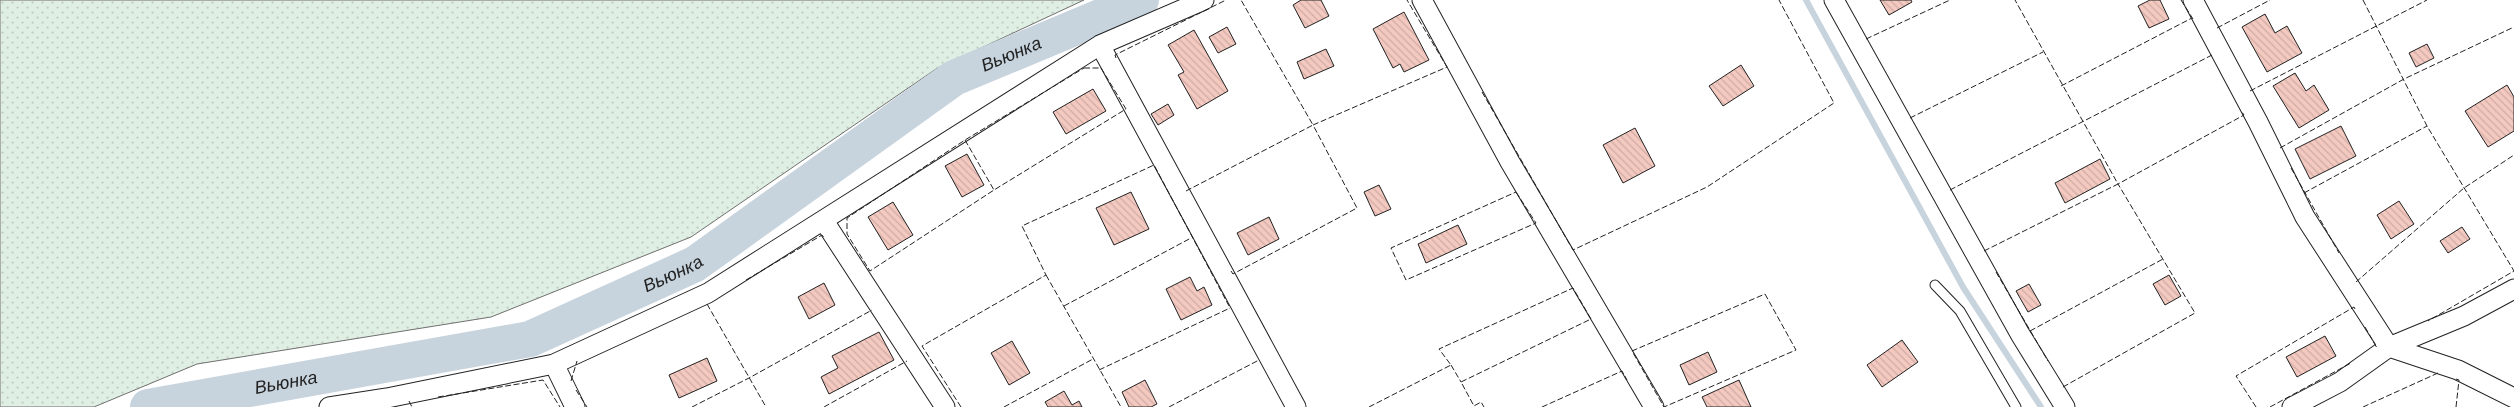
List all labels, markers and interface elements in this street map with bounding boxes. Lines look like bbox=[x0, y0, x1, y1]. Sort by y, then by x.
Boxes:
water label: Вьюнка bbox=[978, 33, 1044, 76]
water label: Вьюнка bbox=[640, 252, 707, 296]
water label: Вьюнка bbox=[253, 367, 319, 398]

